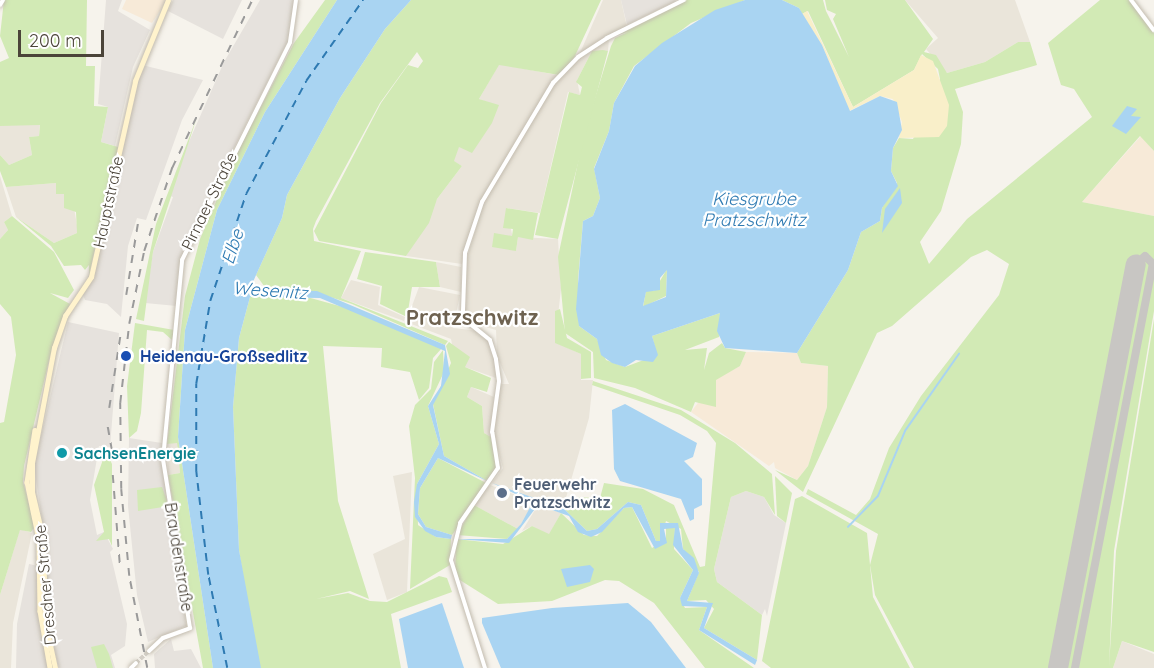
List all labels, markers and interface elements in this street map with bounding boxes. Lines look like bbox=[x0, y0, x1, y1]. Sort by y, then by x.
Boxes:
scale bar bbox=[21, 18, 106, 56]
text: 200 m bbox=[29, 29, 82, 52]
street label: Pirnaer Straße bbox=[177, 149, 241, 253]
street label: Hauptstraße bbox=[89, 155, 127, 249]
water label: Kiesgrube Pratzschwitz bbox=[702, 189, 806, 232]
water label: Elbe bbox=[217, 227, 249, 267]
water label: Wesenitz bbox=[232, 278, 308, 304]
district label: Pratzschwitz bbox=[406, 305, 538, 331]
place label: Heidenau-Großsedlitz bbox=[140, 346, 307, 366]
marker: Heidenau-Großsedlitz bbox=[117, 347, 135, 365]
place label: SachsenEnergie bbox=[74, 443, 196, 463]
marker: SachsenEnergie bbox=[55, 446, 69, 460]
place label: Feuerwehr Pratzschwitz bbox=[514, 474, 610, 512]
marker: Feuerwehr Pratzschwitz bbox=[495, 486, 509, 500]
street label: Braudenstraße bbox=[161, 501, 197, 613]
street label: Dresdner Straße bbox=[30, 524, 60, 646]

